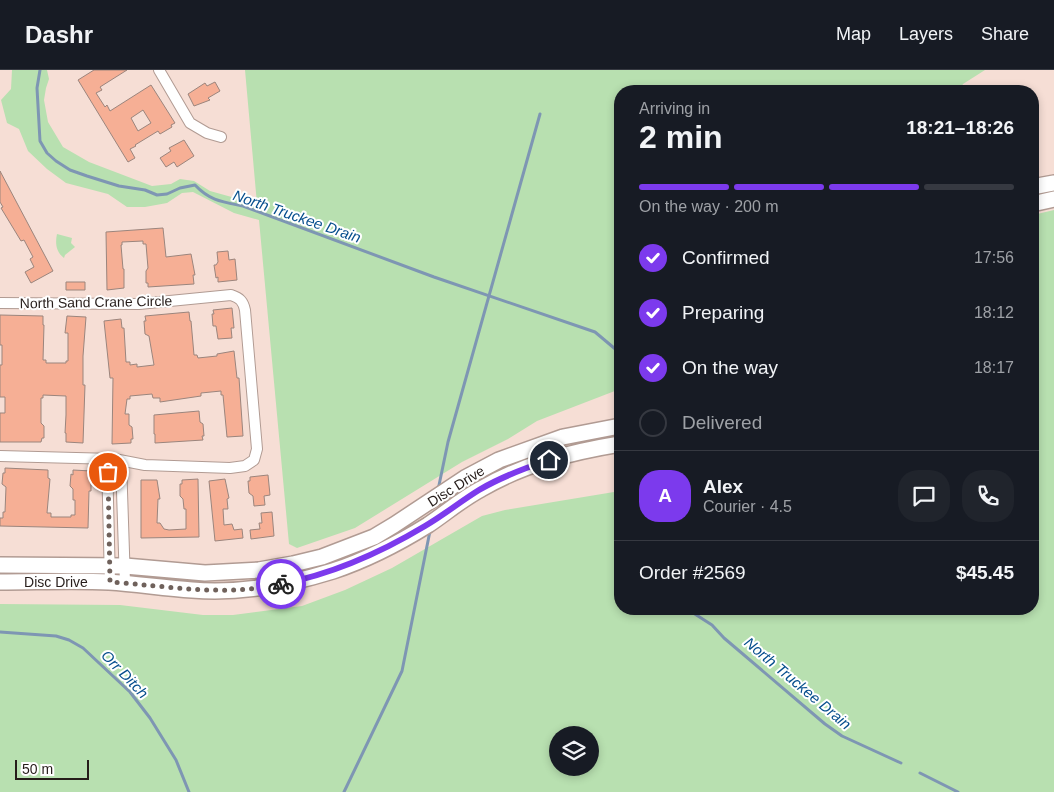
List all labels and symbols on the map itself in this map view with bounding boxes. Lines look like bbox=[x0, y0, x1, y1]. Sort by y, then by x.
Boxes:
water label: North Truckee Drain bbox=[231, 186, 363, 246]
street label: North Sand Crane Circle bbox=[20, 293, 173, 311]
pin bbox=[528, 439, 570, 481]
pin bbox=[87, 451, 129, 493]
street label: Disc Drive bbox=[425, 462, 487, 510]
courier bbox=[256, 559, 306, 609]
street label: Disc Drive bbox=[24, 574, 88, 590]
water label: North Truckee Drain bbox=[741, 633, 855, 733]
water label: Orr Ditch bbox=[98, 647, 152, 701]
scale bar bbox=[15, 757, 89, 780]

